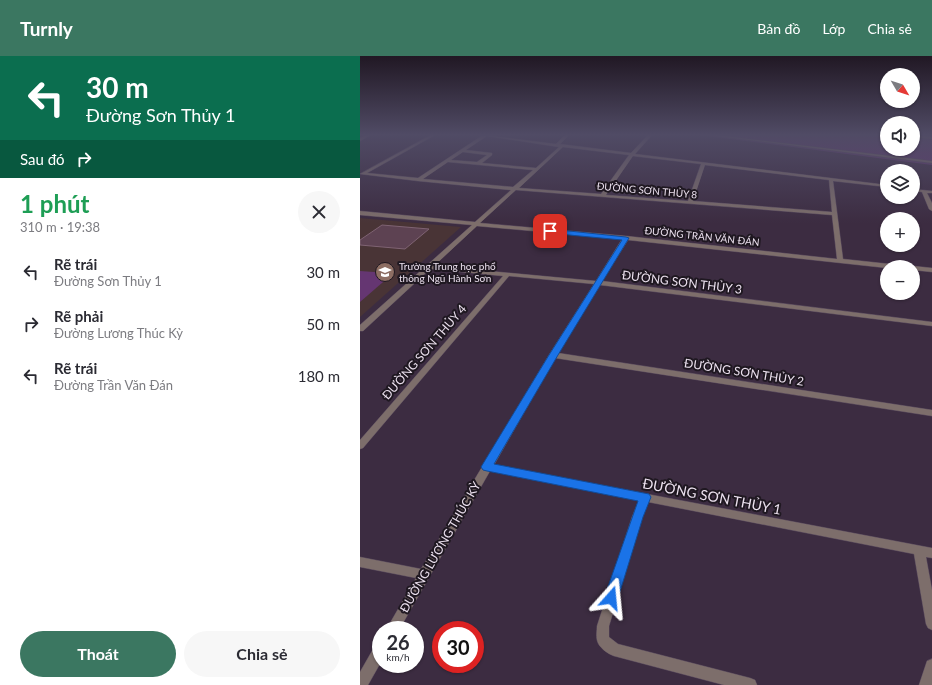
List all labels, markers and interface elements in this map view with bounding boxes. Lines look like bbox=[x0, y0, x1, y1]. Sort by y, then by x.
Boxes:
text: Turnly bbox=[20, 17, 73, 40]
text: Bản đồ bbox=[757, 20, 800, 37]
text: Lớp bbox=[822, 20, 845, 37]
text: Chia sẻ bbox=[867, 20, 912, 37]
north arrow bbox=[880, 68, 920, 108]
map controls bbox=[880, 68, 920, 300]
text: 30 m bbox=[86, 70, 149, 104]
icon: left bbox=[20, 72, 72, 124]
text: Đường Sơn Thủy 1 bbox=[86, 104, 235, 126]
button: sound bbox=[880, 116, 920, 156]
icon: right bbox=[73, 148, 95, 170]
text: Sau đó bbox=[20, 150, 65, 168]
button: layers bbox=[880, 164, 920, 204]
street label: ĐƯỜNG SƠN THỦY 8 bbox=[596, 180, 698, 200]
text: 1 phút bbox=[20, 189, 89, 218]
button: close bbox=[298, 191, 340, 233]
button: + bbox=[880, 212, 920, 252]
pin bbox=[533, 214, 567, 248]
text: 310 m · 19:38 bbox=[20, 219, 100, 235]
icon: arrive bbox=[539, 220, 561, 242]
street label: ĐƯỜNG TRẦN VĂN ĐÁN bbox=[644, 224, 760, 248]
text: Rẽ trái bbox=[54, 255, 97, 273]
place label: Trường Trung học phổ thông Ngũ Hành Sơn bbox=[399, 260, 496, 284]
button: − bbox=[880, 260, 920, 300]
icon: left bbox=[20, 261, 42, 283]
school or university icon: Trường Trung học phổ thông Ngũ Hành Sơn bbox=[374, 261, 396, 283]
text: 30 m bbox=[306, 263, 340, 281]
street label: ĐƯỜNG SƠN THỦY 3 bbox=[621, 267, 743, 297]
text: Đường Sơn Thủy 1 bbox=[54, 273, 162, 289]
street label: ĐƯỜNG SƠN THỦY 4 bbox=[379, 301, 469, 403]
text: Rẽ phải bbox=[54, 307, 103, 325]
icon: right bbox=[20, 313, 42, 335]
text: 50 m bbox=[306, 315, 340, 333]
text: Đường Lương Thúc Kỳ bbox=[54, 325, 183, 341]
street label: ĐƯỜNG SƠN THỦY 2 bbox=[683, 355, 805, 389]
text: Rẽ trái bbox=[54, 359, 97, 377]
icon: left bbox=[20, 365, 42, 387]
text: 180 m bbox=[298, 367, 340, 385]
text: Đường Trần Văn Đán bbox=[54, 377, 173, 393]
street label: ĐƯỜNG SƠN THỦY 1 bbox=[641, 474, 783, 518]
street label: ĐƯỜNG LƯƠNG THÚC KỲ bbox=[396, 478, 484, 615]
position arrow bbox=[590, 577, 632, 619]
speed limit sign: 30 bbox=[432, 621, 484, 673]
text: 26 bbox=[386, 630, 410, 654]
button: Thoát bbox=[20, 631, 176, 677]
button: Chia sẻ bbox=[184, 631, 340, 677]
text: km/h bbox=[386, 651, 410, 663]

